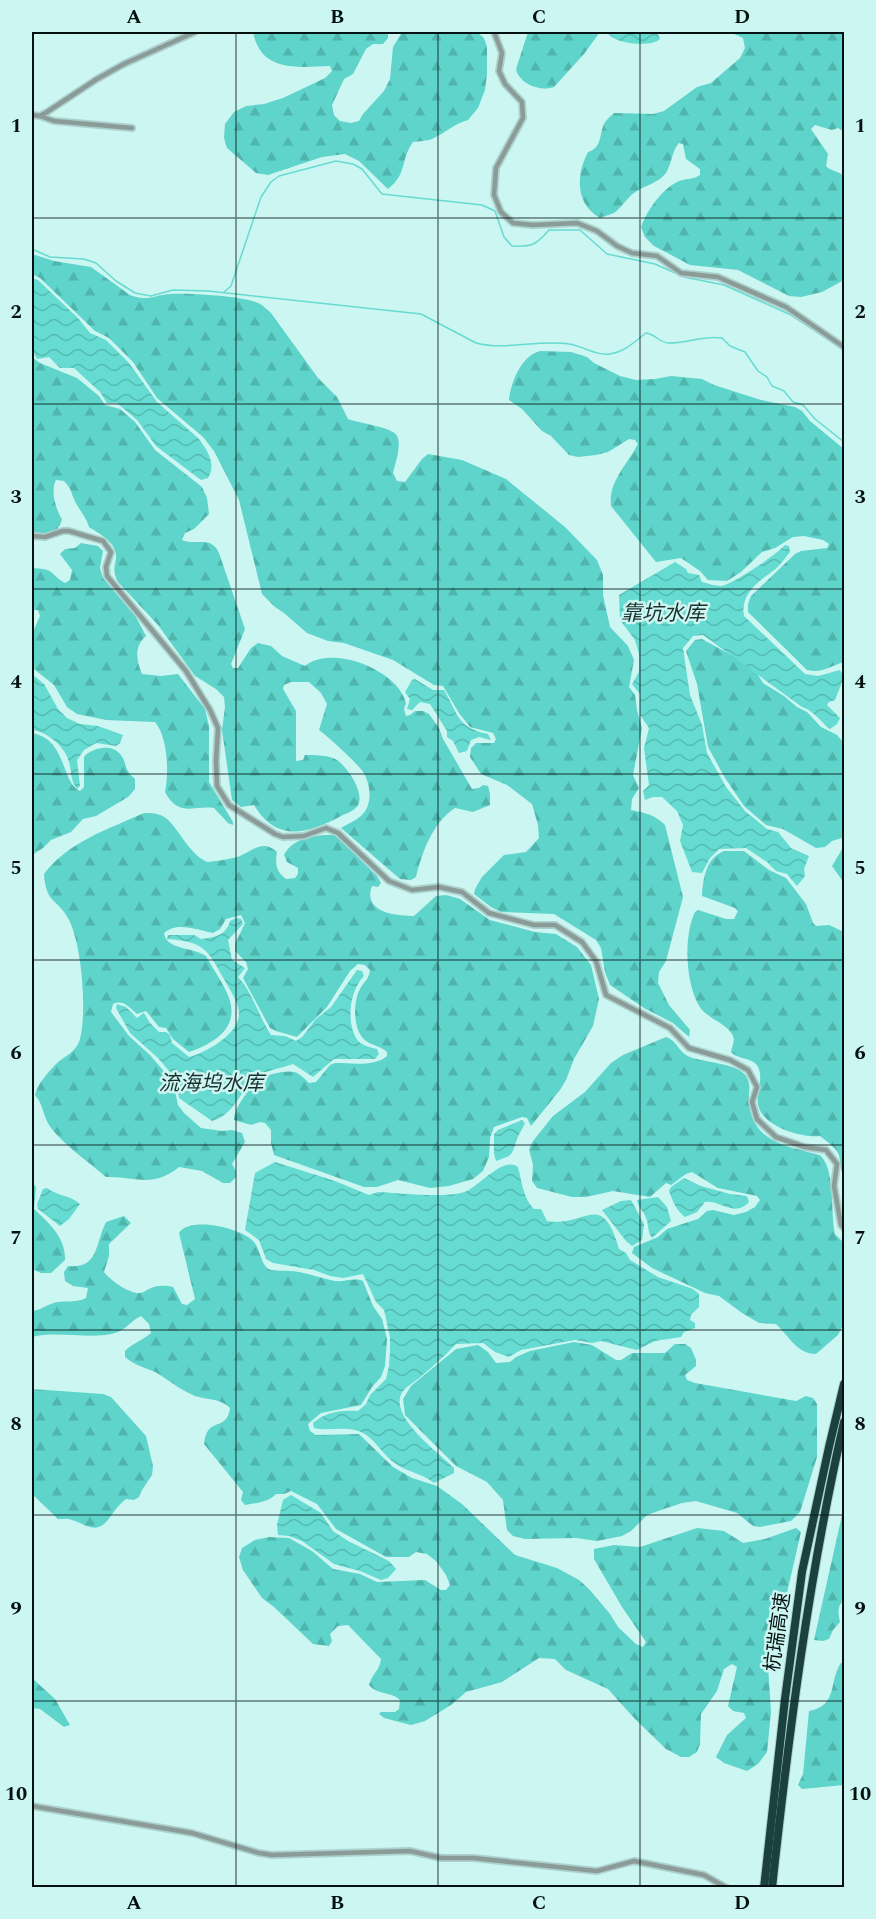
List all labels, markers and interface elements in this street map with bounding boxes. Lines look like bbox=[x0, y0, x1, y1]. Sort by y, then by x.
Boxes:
text: A bbox=[126, 2, 142, 32]
text: B bbox=[330, 2, 344, 32]
text: C bbox=[532, 2, 546, 32]
text: D bbox=[734, 2, 750, 32]
text: 1 bbox=[10, 111, 22, 141]
text: 1 bbox=[854, 111, 866, 141]
text: 2 bbox=[10, 297, 22, 327]
text: 2 bbox=[854, 297, 866, 327]
text: 3 bbox=[10, 482, 22, 512]
text: 3 bbox=[854, 482, 866, 512]
water label: 靠坑水库 bbox=[621, 598, 708, 630]
text: 4 bbox=[10, 667, 22, 697]
text: 4 bbox=[854, 667, 866, 697]
text: 5 bbox=[10, 853, 22, 883]
text: 5 bbox=[854, 853, 866, 883]
text: 6 bbox=[10, 1038, 22, 1068]
text: 6 bbox=[854, 1038, 866, 1068]
water label: 流海坞水库 bbox=[159, 1068, 266, 1100]
text: 7 bbox=[10, 1223, 22, 1253]
text: 7 bbox=[854, 1223, 866, 1253]
text: 8 bbox=[10, 1409, 22, 1439]
text: 8 bbox=[854, 1409, 866, 1439]
street label: 杭瑞高速 bbox=[758, 1590, 798, 1674]
text: 9 bbox=[10, 1594, 22, 1624]
text: 9 bbox=[854, 1594, 866, 1624]
text: 10 bbox=[5, 1779, 27, 1809]
text: 10 bbox=[849, 1779, 871, 1809]
text: A bbox=[126, 1888, 142, 1918]
text: B bbox=[330, 1888, 344, 1918]
text: C bbox=[532, 1888, 546, 1918]
text: D bbox=[734, 1888, 750, 1918]

